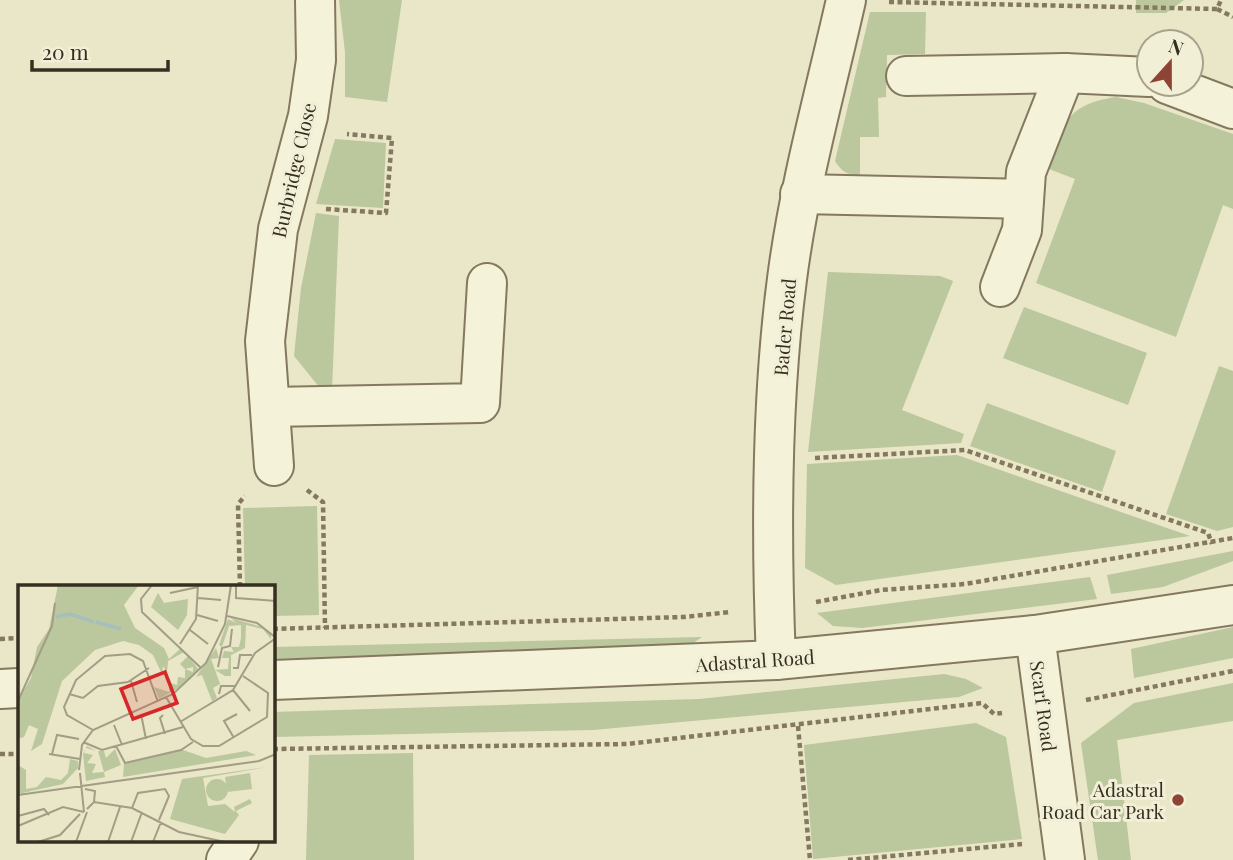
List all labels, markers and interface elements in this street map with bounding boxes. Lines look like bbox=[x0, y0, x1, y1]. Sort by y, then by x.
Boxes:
scale bar bbox=[32, 28, 168, 72]
north arrow bbox=[1135, 28, 1205, 98]
text: N bbox=[1165, 32, 1188, 61]
text: 20 m bbox=[42, 37, 89, 65]
street label: Burbridge Close bbox=[265, 100, 321, 240]
street label: Bader Road bbox=[767, 277, 801, 377]
inset map bbox=[18, 585, 275, 842]
street label: Adastral Road bbox=[694, 643, 815, 677]
street label: Scarf Road bbox=[1025, 659, 1063, 753]
place label: Adastral Road Car Park bbox=[1042, 776, 1165, 824]
marker: Adastral Road Car Park bbox=[1170, 792, 1186, 808]

